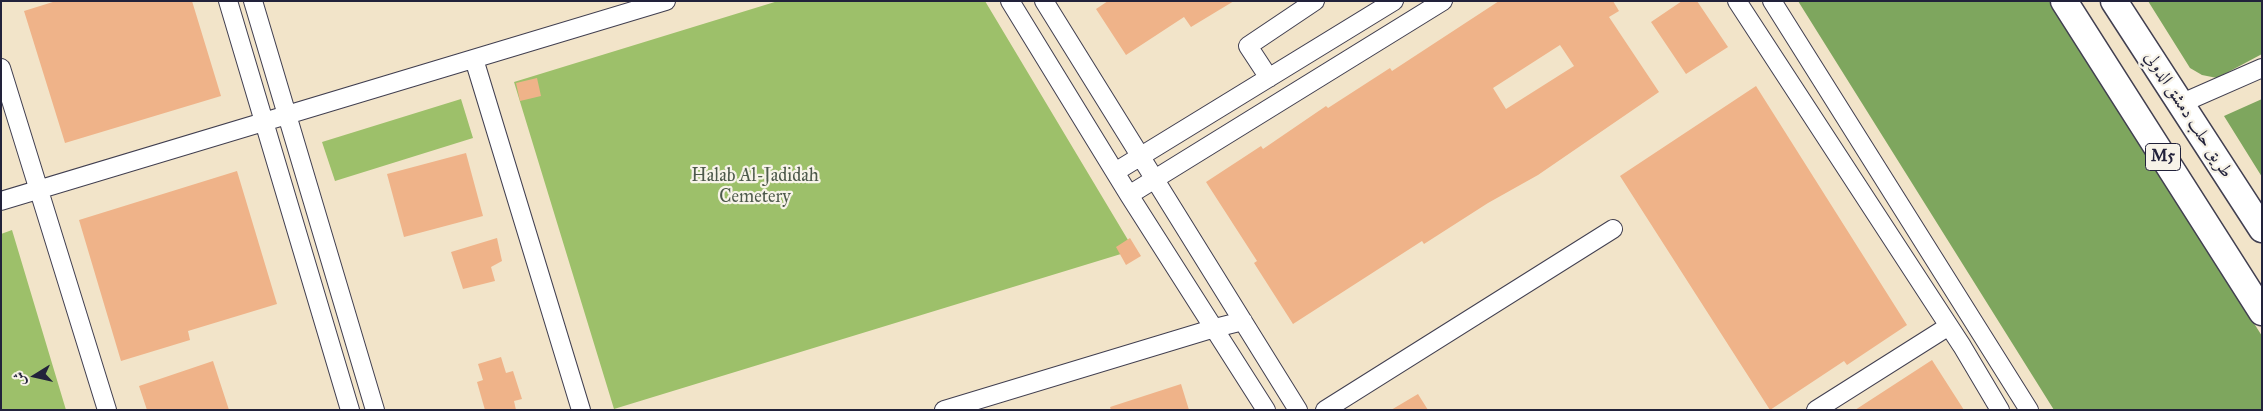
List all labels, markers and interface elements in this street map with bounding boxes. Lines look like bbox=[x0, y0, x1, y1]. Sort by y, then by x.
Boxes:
street label: طريق حلب دمشق الدولي bbox=[2139, 48, 2237, 182]
road number: M5 bbox=[2146, 144, 2180, 170]
park label: Halab Al-Jadidah Cemetery bbox=[691, 166, 819, 208]
north arrow bbox=[10, 351, 60, 401]
text: ش bbox=[10, 370, 29, 387]

